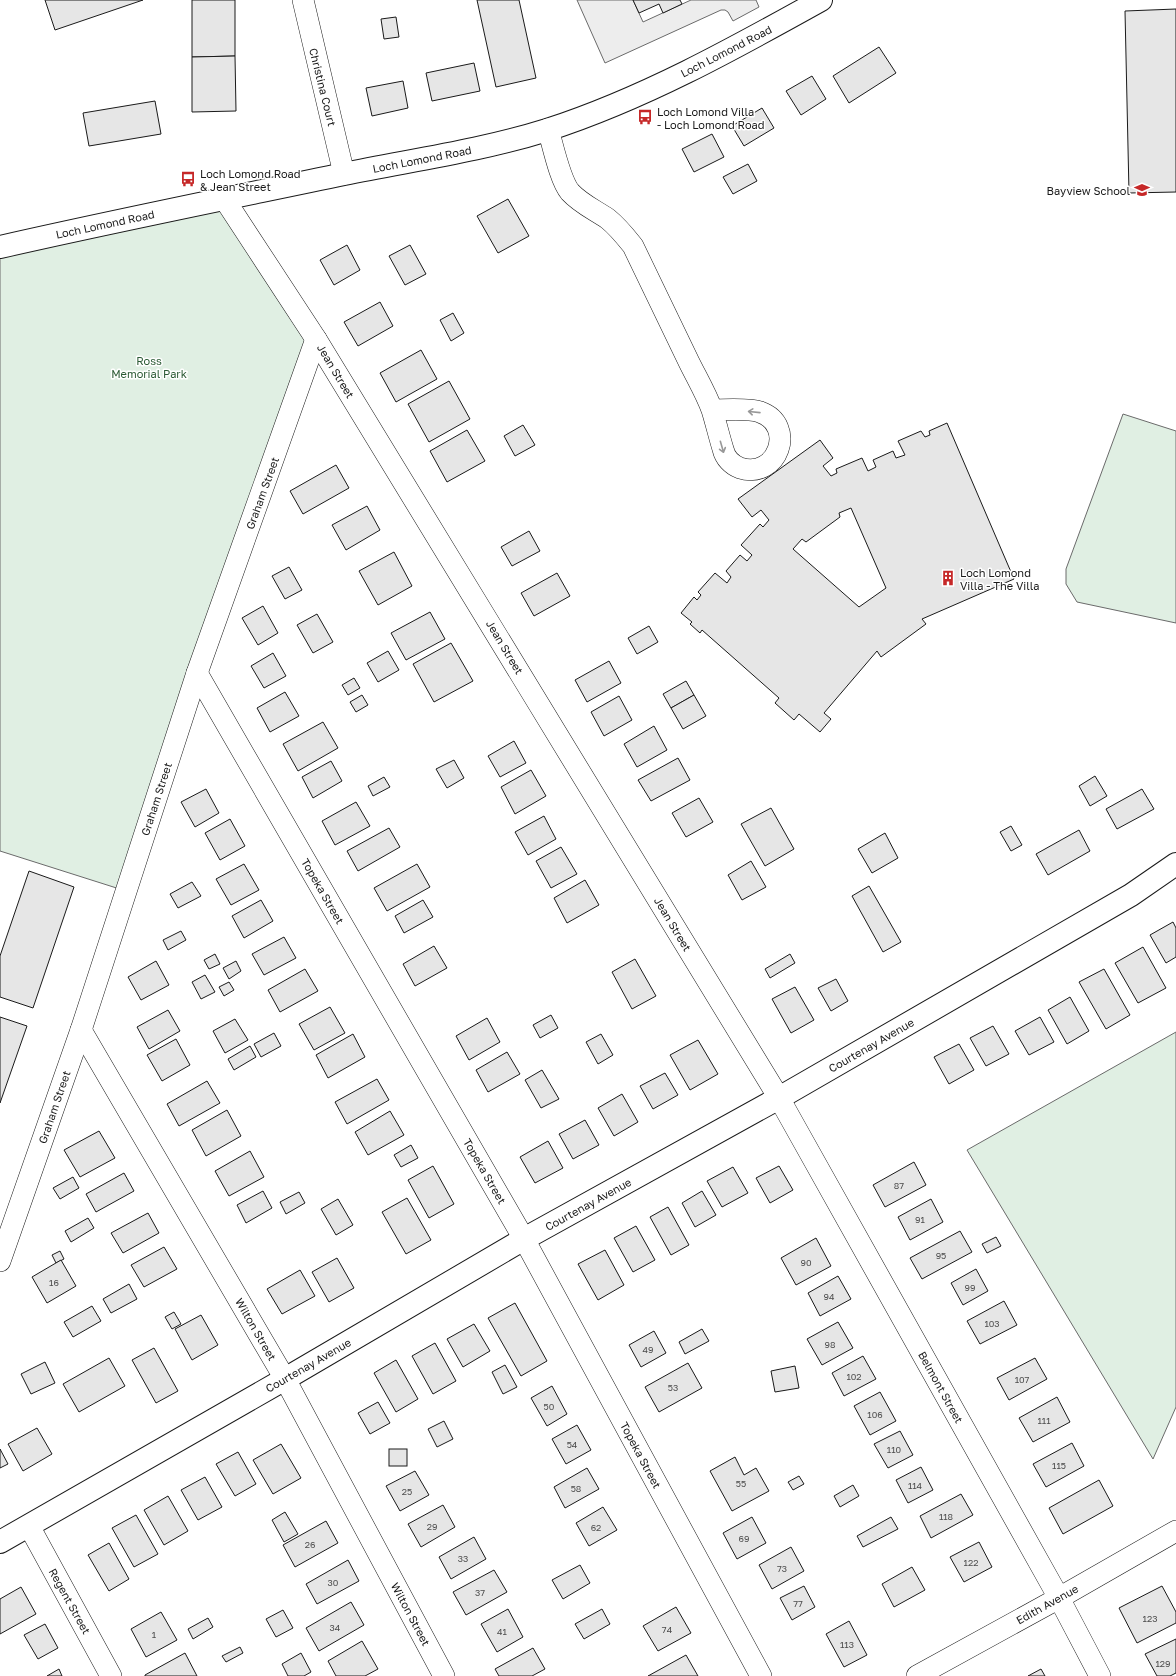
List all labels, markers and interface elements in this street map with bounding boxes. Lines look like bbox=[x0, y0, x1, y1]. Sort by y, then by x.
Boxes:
street label: Loch Lomond Road bbox=[678, 22, 774, 80]
street label: Christina Court bbox=[307, 47, 339, 127]
place label: Loch Lomond Villa - Loch Lomond Road bbox=[657, 105, 765, 131]
bus stop icon: Loch Lomond Villa - Loch Lomond Road bbox=[636, 108, 654, 126]
street label: Loch Lomond Road bbox=[371, 143, 473, 175]
place label: Loch Lomond Road & Jean Street bbox=[200, 167, 301, 193]
bus stop icon: Loch Lomond Road & Jean Street bbox=[179, 170, 197, 188]
school or university icon: Bayview School bbox=[1133, 181, 1151, 199]
place label: Bayview School bbox=[1047, 184, 1130, 197]
street label: Loch Lomond Road bbox=[54, 207, 156, 241]
street label: Jean Street bbox=[315, 342, 357, 400]
park label: Ross Memorial Park bbox=[111, 354, 187, 380]
one-way arrow bbox=[747, 408, 760, 415]
one-way arrow bbox=[719, 440, 726, 453]
street label: Graham Street bbox=[243, 455, 281, 531]
place label: Loch Lomond Villa - The Villa bbox=[960, 566, 1040, 592]
building icon: Loch Lomond Villa - The Villa bbox=[939, 569, 957, 587]
street label: Jean Street bbox=[484, 618, 526, 676]
street label: Graham Street bbox=[138, 761, 174, 837]
street label: Topeka Street bbox=[299, 856, 347, 926]
street label: Jean Street bbox=[652, 895, 694, 953]
street label: Courtenay Avenue bbox=[826, 1015, 916, 1075]
street label: Graham Street bbox=[35, 1069, 73, 1145]
street label: Topeka Street bbox=[461, 1136, 509, 1206]
street label: Courtenay Avenue bbox=[543, 1175, 633, 1233]
house number: 87 bbox=[894, 1180, 904, 1191]
house number: 91 bbox=[915, 1214, 926, 1225]
house number: 95 bbox=[936, 1250, 946, 1261]
house number: 90 bbox=[800, 1257, 812, 1268]
house number: 16 bbox=[49, 1277, 59, 1288]
house number: 99 bbox=[965, 1282, 975, 1293]
house number: 94 bbox=[824, 1291, 835, 1302]
street label: Wilton Street bbox=[233, 1295, 279, 1363]
house number: 103 bbox=[984, 1318, 1000, 1329]
street label: Courtenay Avenue bbox=[263, 1335, 353, 1395]
house number: 98 bbox=[825, 1339, 835, 1350]
house number: 49 bbox=[643, 1344, 653, 1355]
street label: Belmont Street bbox=[916, 1349, 966, 1425]
house number: 102 bbox=[846, 1371, 862, 1382]
house number: 107 bbox=[1015, 1374, 1030, 1385]
house number: 53 bbox=[668, 1382, 678, 1393]
house number: 50 bbox=[544, 1401, 555, 1412]
house number: 106 bbox=[867, 1409, 883, 1420]
house number: 111 bbox=[1037, 1415, 1051, 1426]
street label: Topeka Street bbox=[618, 1420, 664, 1490]
house number: 54 bbox=[567, 1439, 578, 1450]
house number: 110 bbox=[887, 1444, 902, 1455]
house number: 115 bbox=[1052, 1460, 1066, 1471]
house number: 55 bbox=[736, 1478, 746, 1489]
house number: 114 bbox=[908, 1480, 923, 1491]
house number: 58 bbox=[571, 1483, 581, 1494]
house number: 25 bbox=[402, 1486, 412, 1497]
house number: 118 bbox=[939, 1511, 953, 1522]
house number: 29 bbox=[427, 1521, 437, 1532]
house number: 62 bbox=[591, 1522, 601, 1533]
house number: 69 bbox=[739, 1533, 749, 1544]
house number: 26 bbox=[305, 1539, 315, 1550]
house number: 33 bbox=[458, 1553, 468, 1564]
house number: 122 bbox=[964, 1557, 978, 1568]
house number: 73 bbox=[777, 1563, 787, 1574]
street label: Regent Street bbox=[47, 1566, 93, 1636]
house number: 30 bbox=[328, 1577, 339, 1588]
street label: Wilton Street bbox=[389, 1580, 433, 1648]
street label: Edith Avenue bbox=[1014, 1582, 1080, 1626]
house number: 37 bbox=[475, 1587, 485, 1598]
house number: 77 bbox=[793, 1598, 803, 1609]
house number: 123 bbox=[1143, 1613, 1157, 1624]
house number: 34 bbox=[330, 1622, 341, 1633]
house number: 74 bbox=[662, 1624, 673, 1635]
house number: 41 bbox=[497, 1626, 508, 1637]
house number: 1 bbox=[152, 1629, 157, 1640]
house number: 113 bbox=[840, 1639, 854, 1650]
house number: 129 bbox=[1155, 1658, 1171, 1669]

